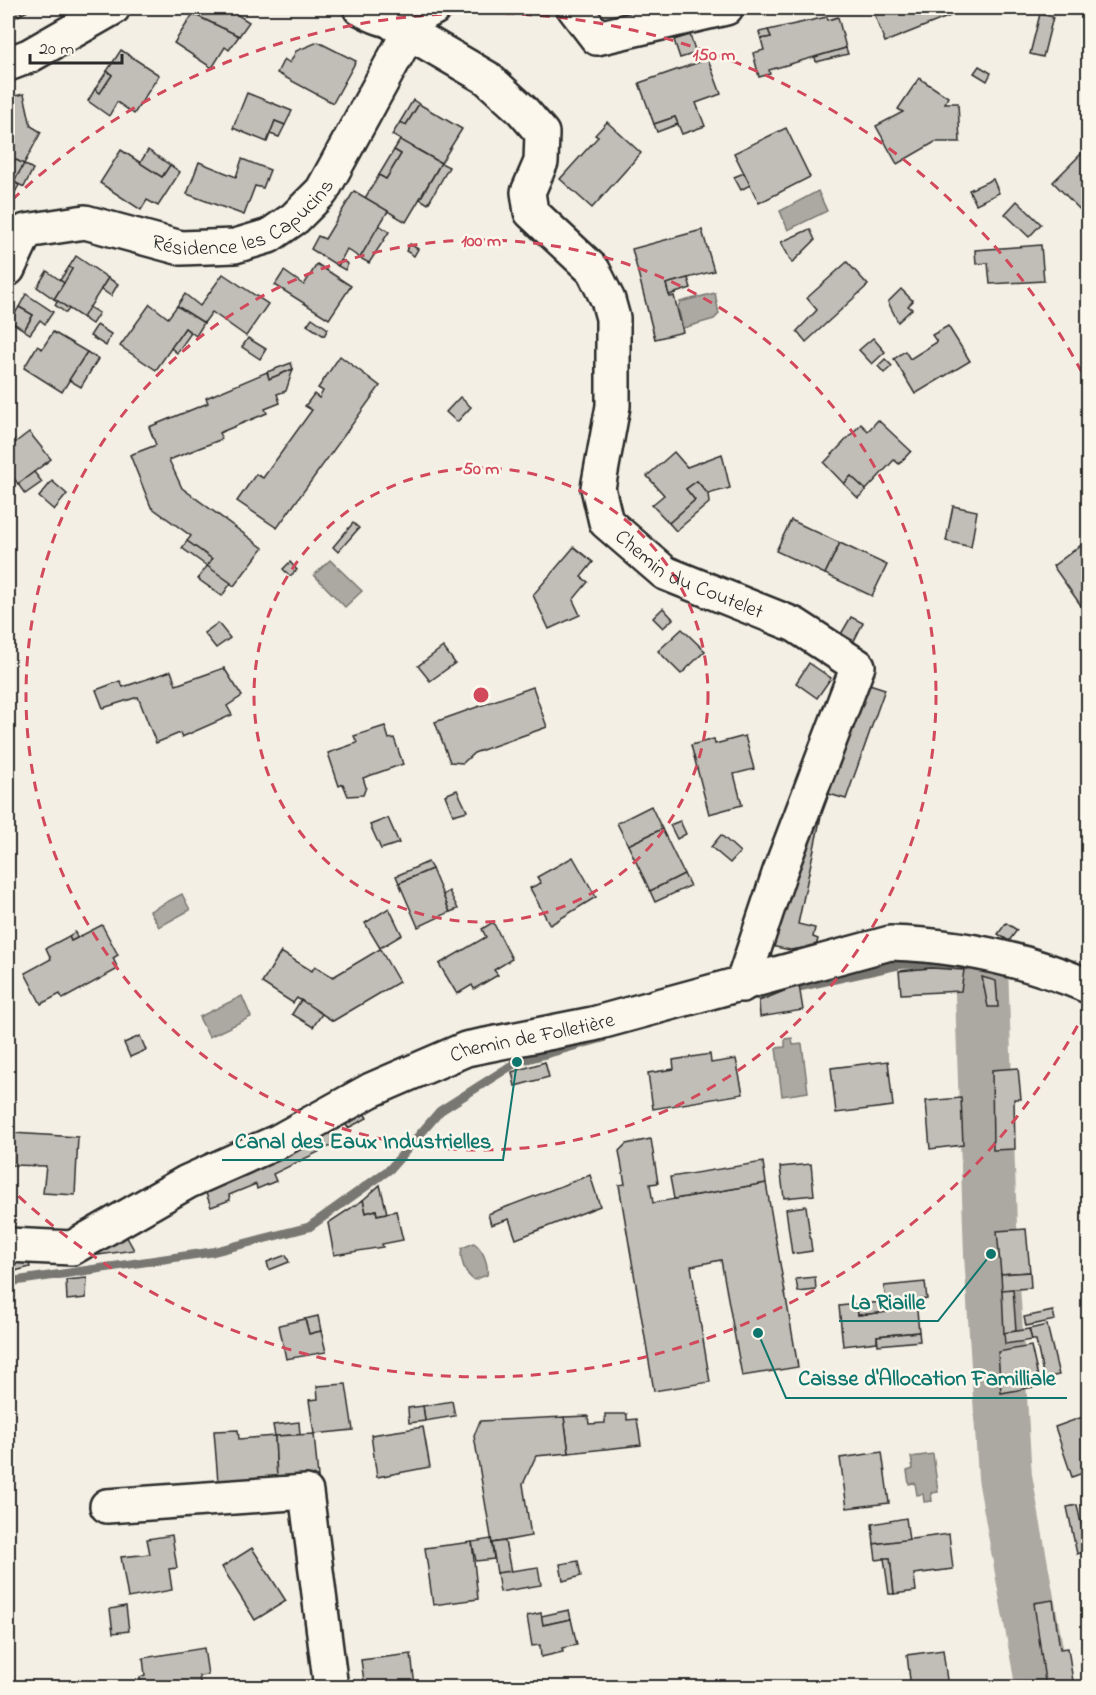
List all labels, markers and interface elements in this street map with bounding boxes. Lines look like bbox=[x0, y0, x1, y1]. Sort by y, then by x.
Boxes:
scale bar bbox=[30, 27, 122, 65]
text: 20 m bbox=[39, 37, 74, 63]
text: 150 m bbox=[693, 43, 735, 69]
street label: Résidence les Capucins bbox=[148, 174, 343, 265]
text: 100 m bbox=[461, 229, 501, 255]
text: 50 m bbox=[463, 457, 499, 483]
street label: Chemin du Coutelet bbox=[607, 523, 767, 628]
centre of rings bbox=[471, 685, 491, 705]
street label: Chemin de Folletière bbox=[445, 1006, 619, 1071]
callout: Canal des Eaux Industrielles bbox=[222, 1120, 503, 1160]
text: Canal des Eaux Industrielles bbox=[235, 1127, 491, 1159]
callout: La Riaille bbox=[839, 1281, 938, 1321]
text: La Riaille bbox=[851, 1288, 927, 1320]
callout: Caisse d'Allocation Familliale bbox=[786, 1358, 1067, 1398]
text: Caisse d'Allocation Familliale bbox=[798, 1364, 1057, 1396]

